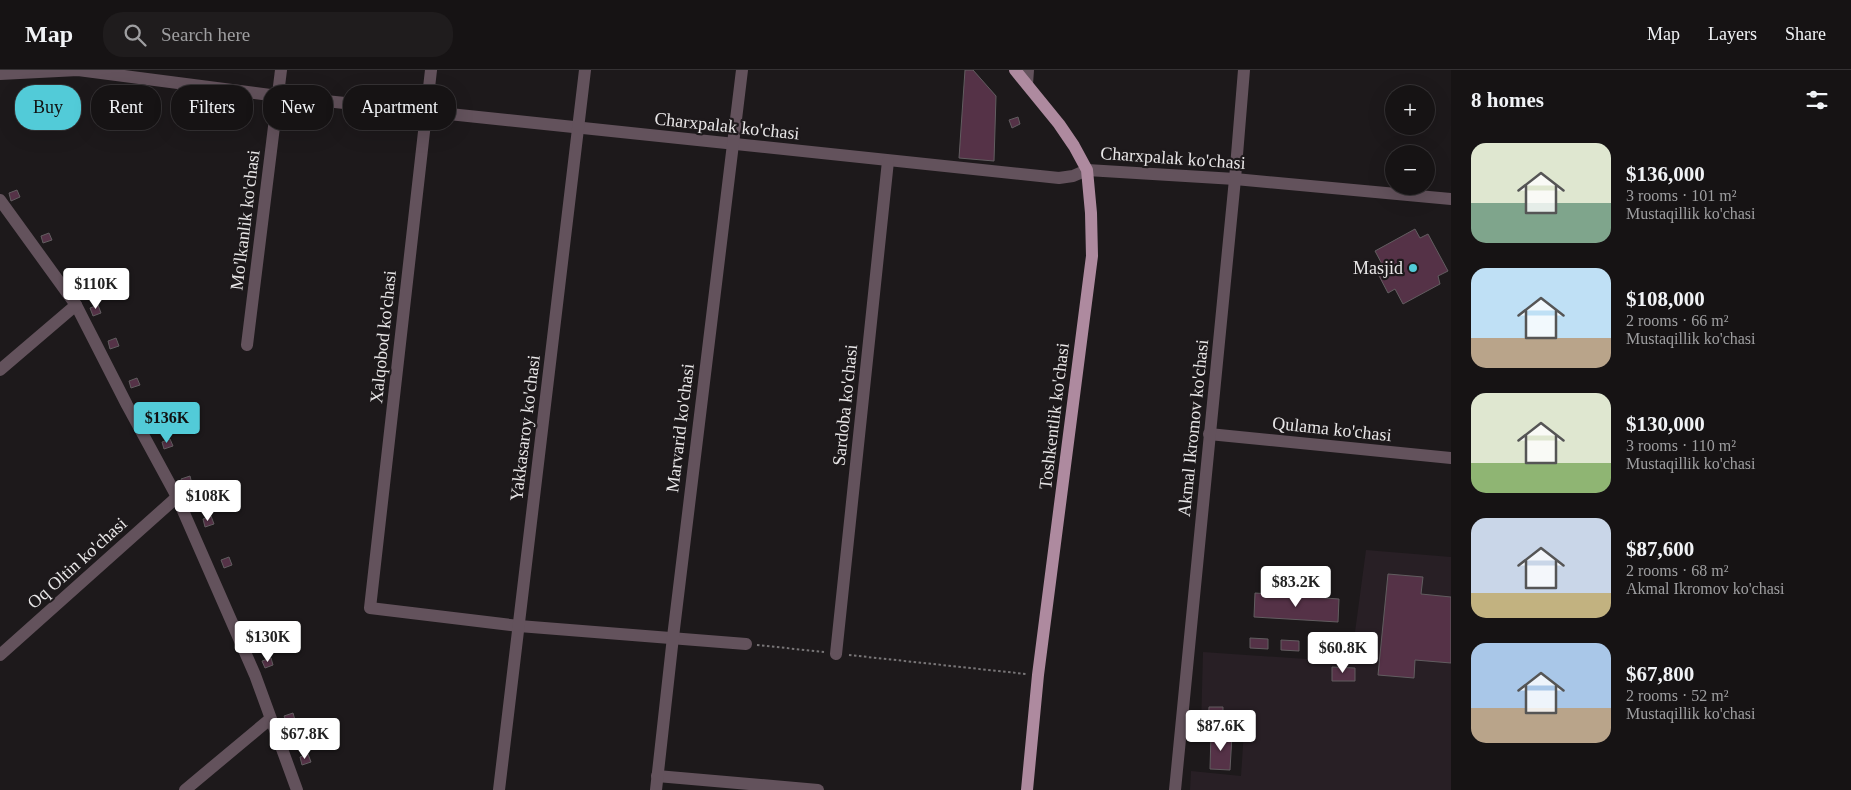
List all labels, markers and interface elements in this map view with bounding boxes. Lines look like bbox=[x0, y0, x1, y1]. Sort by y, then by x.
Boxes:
search box bbox=[103, 12, 453, 57]
text: Map bbox=[25, 21, 73, 47]
icon: search bbox=[121, 21, 149, 49]
text: Search here bbox=[161, 24, 250, 45]
text: Map bbox=[1647, 24, 1680, 44]
text: Layers bbox=[1708, 24, 1757, 44]
text: Share bbox=[1785, 24, 1826, 44]
chip: Buy bbox=[15, 85, 81, 130]
chip: Rent bbox=[91, 85, 161, 130]
chip: Filters bbox=[171, 85, 253, 130]
chip: New bbox=[263, 85, 333, 130]
chip: Apartment bbox=[343, 85, 456, 130]
map controls bbox=[1385, 85, 1435, 195]
button: + bbox=[1385, 85, 1435, 135]
icon: filters bbox=[1803, 86, 1831, 114]
text: 8 homes bbox=[1471, 88, 1544, 112]
street label: Charxpalak ko'chasi bbox=[654, 108, 800, 144]
street label: Charxpalak ko'chasi bbox=[1100, 143, 1246, 173]
button: − bbox=[1385, 145, 1435, 195]
street label: Mo'lkanlik ko'chasi bbox=[226, 149, 264, 291]
text: $136,000 bbox=[1626, 162, 1705, 186]
icon: home bbox=[1511, 163, 1571, 223]
text: 3 rooms · 101 m² bbox=[1626, 187, 1737, 204]
text: Mustaqillik ko'chasi bbox=[1626, 205, 1756, 222]
place label: Masjid bbox=[1353, 258, 1403, 278]
marker: Masjid bbox=[1407, 262, 1419, 274]
pin: $110K bbox=[61, 268, 131, 310]
street label: Xalqobod ko'chasi bbox=[366, 269, 400, 405]
text: $110K bbox=[74, 275, 118, 292]
text: $108,000 bbox=[1626, 287, 1705, 311]
icon: home bbox=[1511, 288, 1571, 348]
text: 2 rooms · 66 m² bbox=[1626, 312, 1729, 329]
text: Mustaqillik ko'chasi bbox=[1626, 330, 1756, 347]
street label: Akmal Ikromov ko'chasi bbox=[1174, 338, 1212, 518]
street label: Toshkentlik ko'chasi bbox=[1035, 342, 1073, 490]
street label: Sardoba ko'chasi bbox=[829, 343, 861, 467]
street label: Yakkasaroy ko'chasi bbox=[506, 354, 544, 502]
street label: Marvarid ko'chasi bbox=[662, 362, 698, 494]
pin: $136K bbox=[132, 402, 202, 444]
text: $136K bbox=[145, 409, 189, 426]
text: $130,000 bbox=[1626, 412, 1705, 436]
street label: Qulama ko'chasi bbox=[1271, 413, 1393, 445]
icon: home bbox=[1511, 413, 1571, 473]
text: 3 rooms · 110 m² bbox=[1626, 437, 1736, 454]
text: Mustaqillik ko'chasi bbox=[1626, 455, 1756, 472]
pin: $108K bbox=[173, 480, 243, 522]
text: $108K bbox=[186, 487, 230, 504]
street label: Oq Oltin ko'chasi bbox=[23, 513, 131, 613]
text: $87,600 bbox=[1626, 537, 1694, 561]
icon: home bbox=[1511, 538, 1571, 598]
text: 2 rooms · 68 m² bbox=[1626, 562, 1729, 579]
pin: $83.2K bbox=[1255, 566, 1337, 608]
text: $83.2K bbox=[1272, 573, 1320, 590]
text: Akmal Ikromov ko'chasi bbox=[1626, 580, 1784, 597]
pin: $130K bbox=[233, 620, 303, 663]
text: $130K bbox=[246, 628, 290, 645]
pin: $60.8K bbox=[1302, 632, 1384, 674]
text: $60.8K bbox=[1319, 639, 1367, 656]
text: $67,800 bbox=[1626, 662, 1694, 686]
icon: home bbox=[1511, 663, 1571, 723]
text: 2 rooms · 52 m² bbox=[1626, 687, 1729, 704]
text: Mustaqillik ko'chasi bbox=[1626, 705, 1756, 722]
pin: $87.6K bbox=[1180, 710, 1262, 752]
text: $87.6K bbox=[1197, 717, 1245, 734]
pin: $67.8K bbox=[264, 718, 346, 760]
text: $67.8K bbox=[281, 725, 329, 742]

